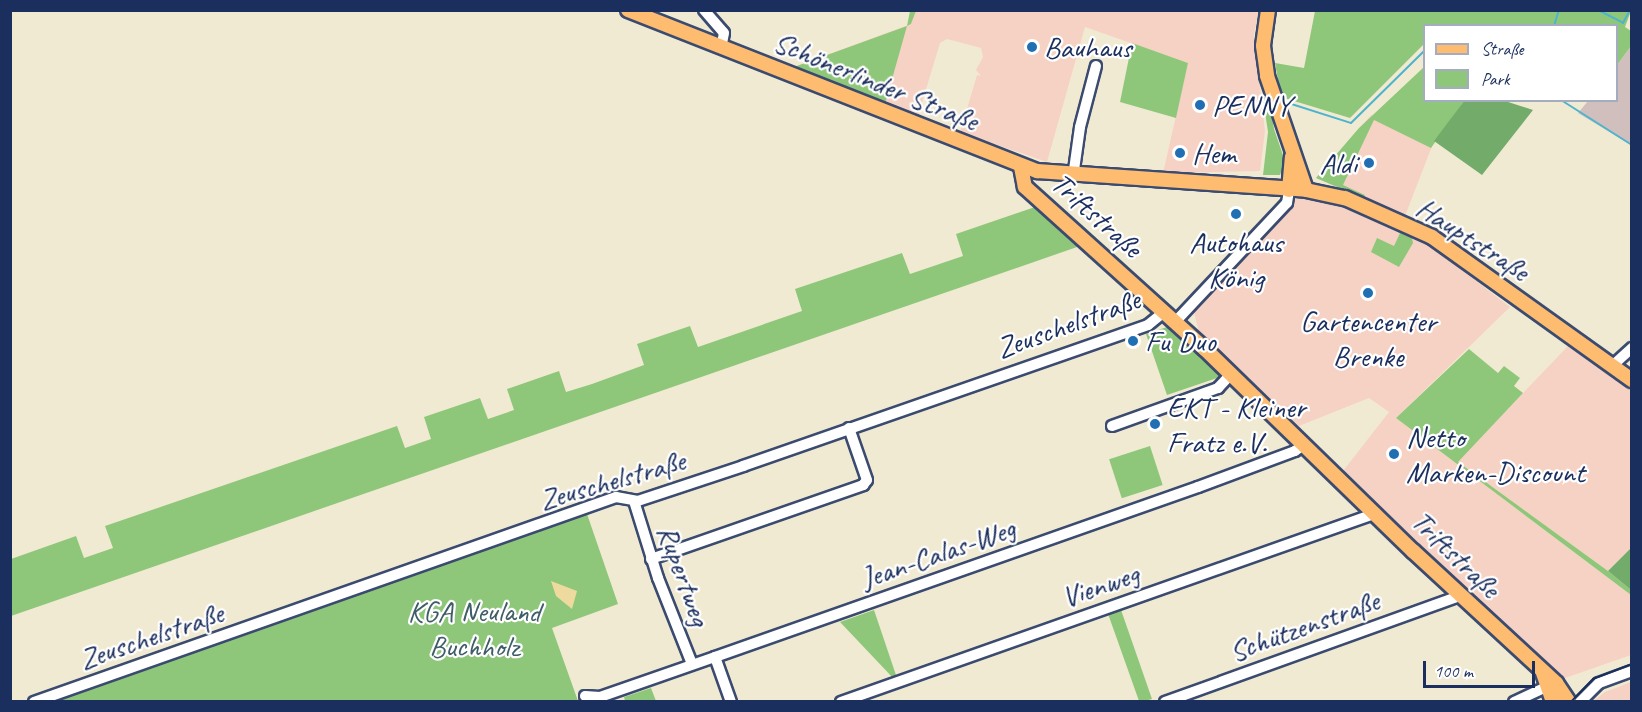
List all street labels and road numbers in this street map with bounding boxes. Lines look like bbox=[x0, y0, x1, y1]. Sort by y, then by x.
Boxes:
street label: Schönerlinder Straße bbox=[768, 24, 984, 138]
street label: Triftstraße bbox=[1044, 165, 1150, 265]
street label: Hauptstraße bbox=[1410, 189, 1536, 289]
street label: Zeuschelstraße bbox=[991, 281, 1145, 367]
street label: Zeuschelstraße bbox=[535, 442, 689, 518]
street label: Triftstraße bbox=[1404, 503, 1508, 605]
street label: Jean-Calas-Weg bbox=[856, 510, 1020, 596]
street label: Rupertweg bbox=[649, 520, 719, 630]
street label: Vienweg bbox=[1057, 555, 1143, 615]
street label: Schützenstraße bbox=[1224, 582, 1384, 670]
street label: Zeuschelstraße bbox=[74, 595, 228, 677]

